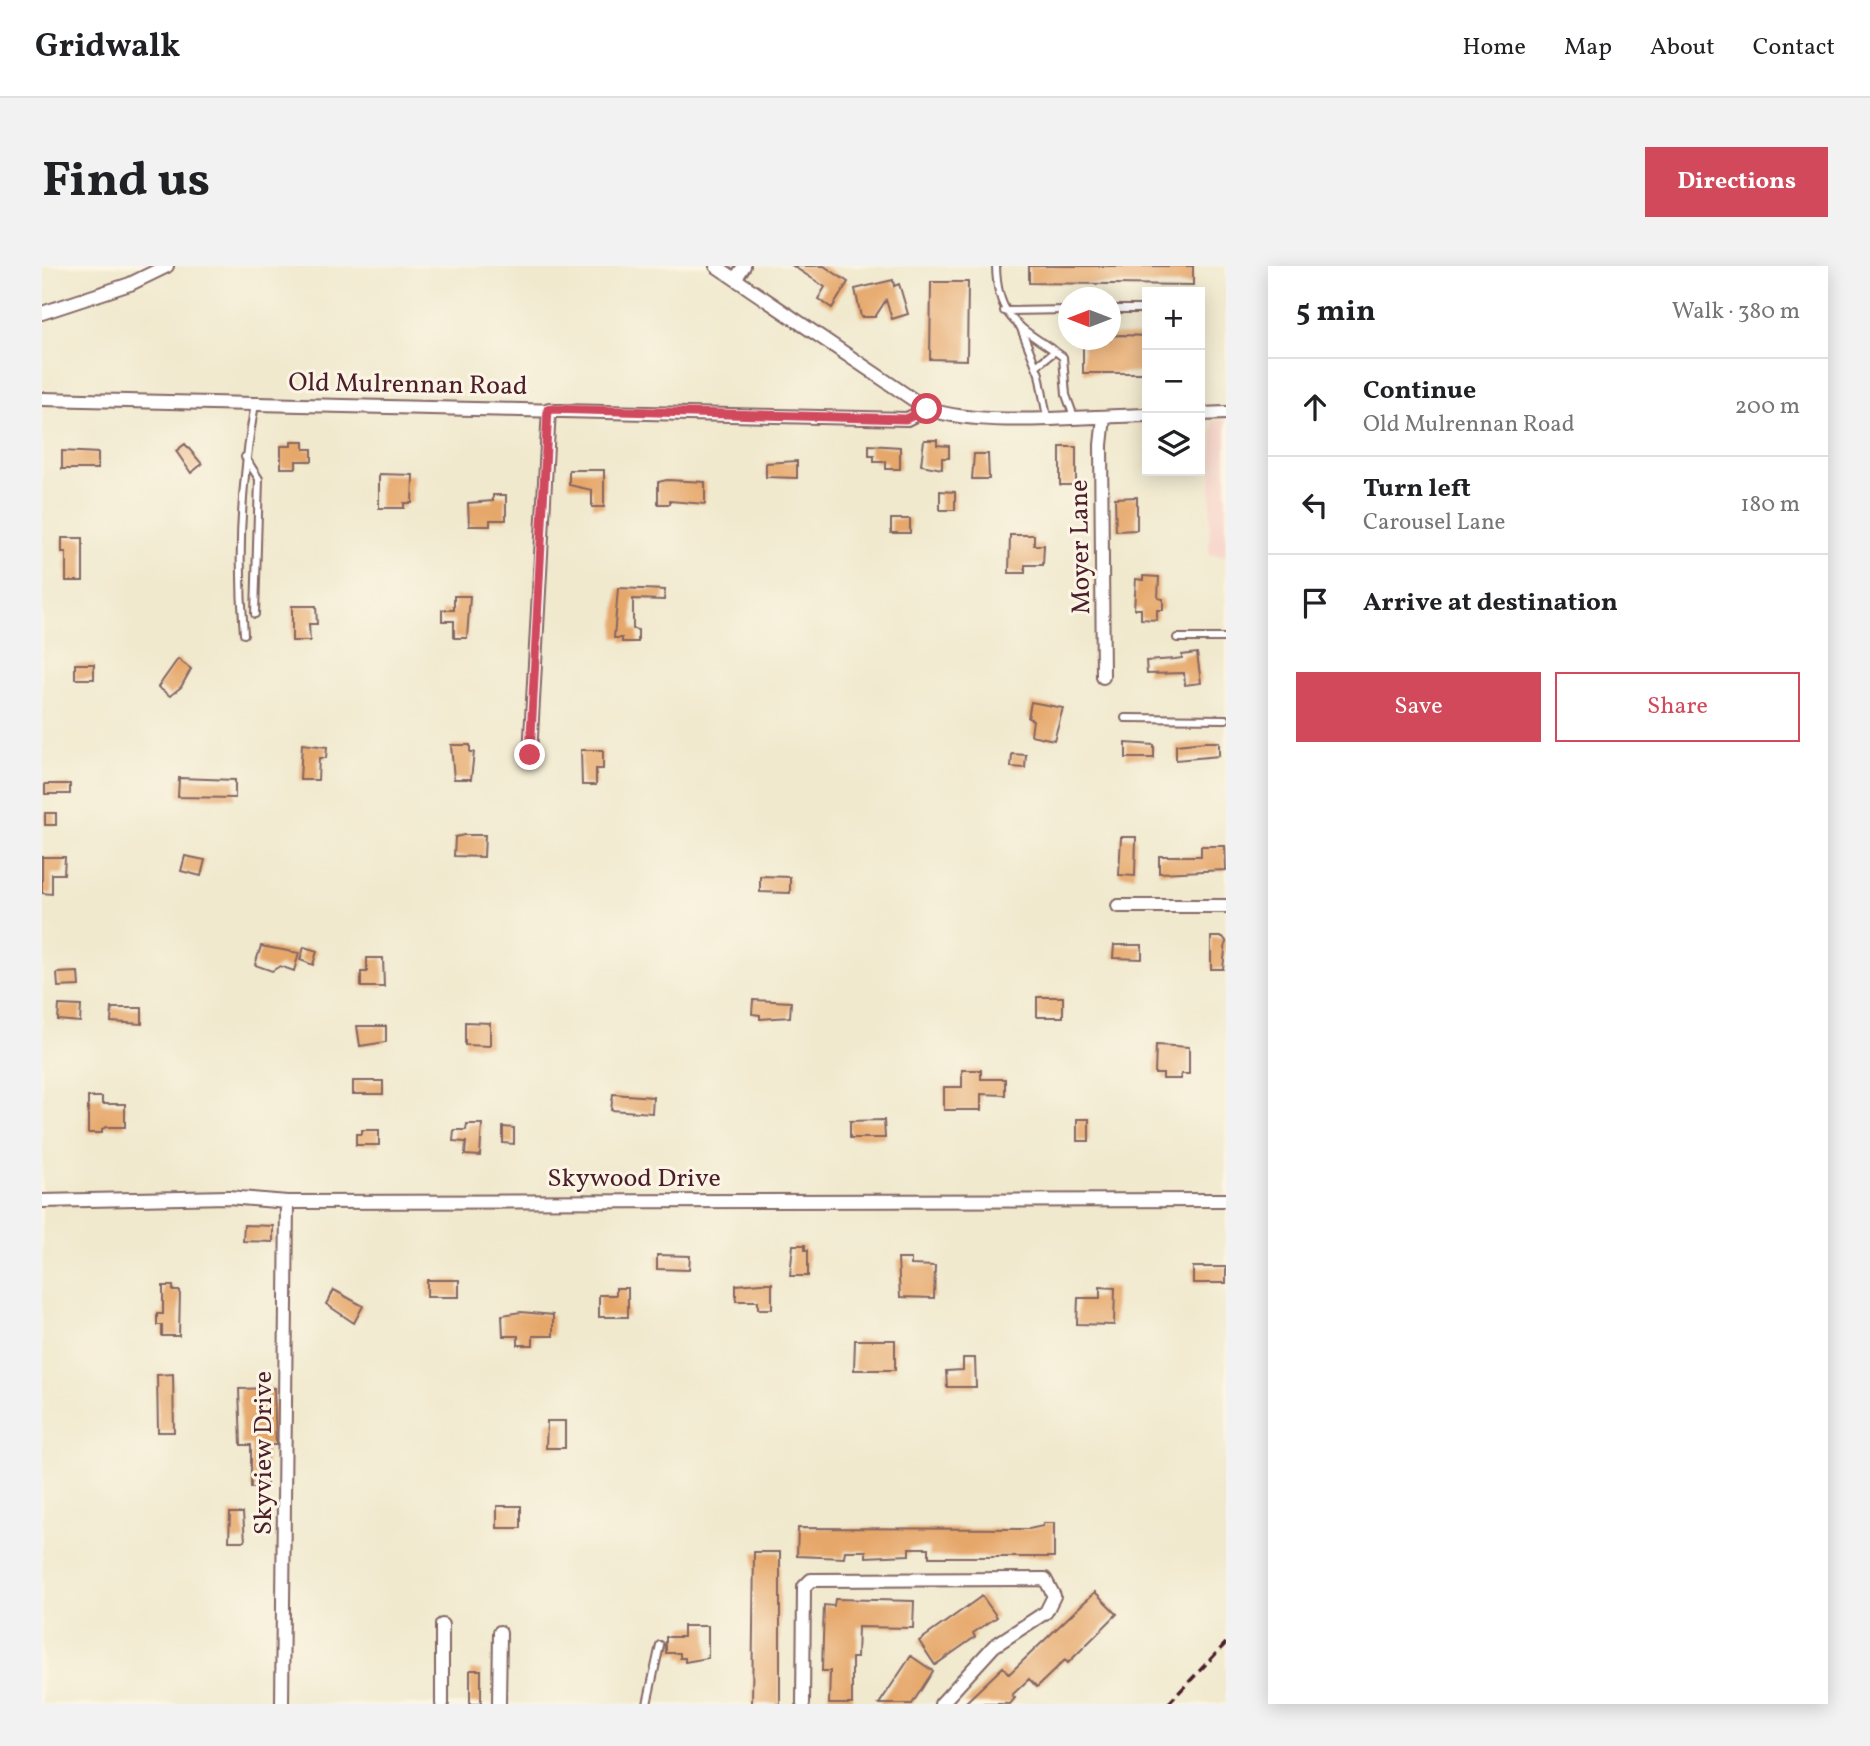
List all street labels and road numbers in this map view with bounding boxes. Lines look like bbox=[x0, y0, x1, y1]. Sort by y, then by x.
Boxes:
street label: Old Mulrennan Road bbox=[288, 365, 528, 405]
street label: Moyer Lane bbox=[1062, 479, 1100, 615]
street label: Skywood Drive bbox=[547, 1161, 721, 1197]
street label: Skyview Drive bbox=[246, 1371, 282, 1535]

